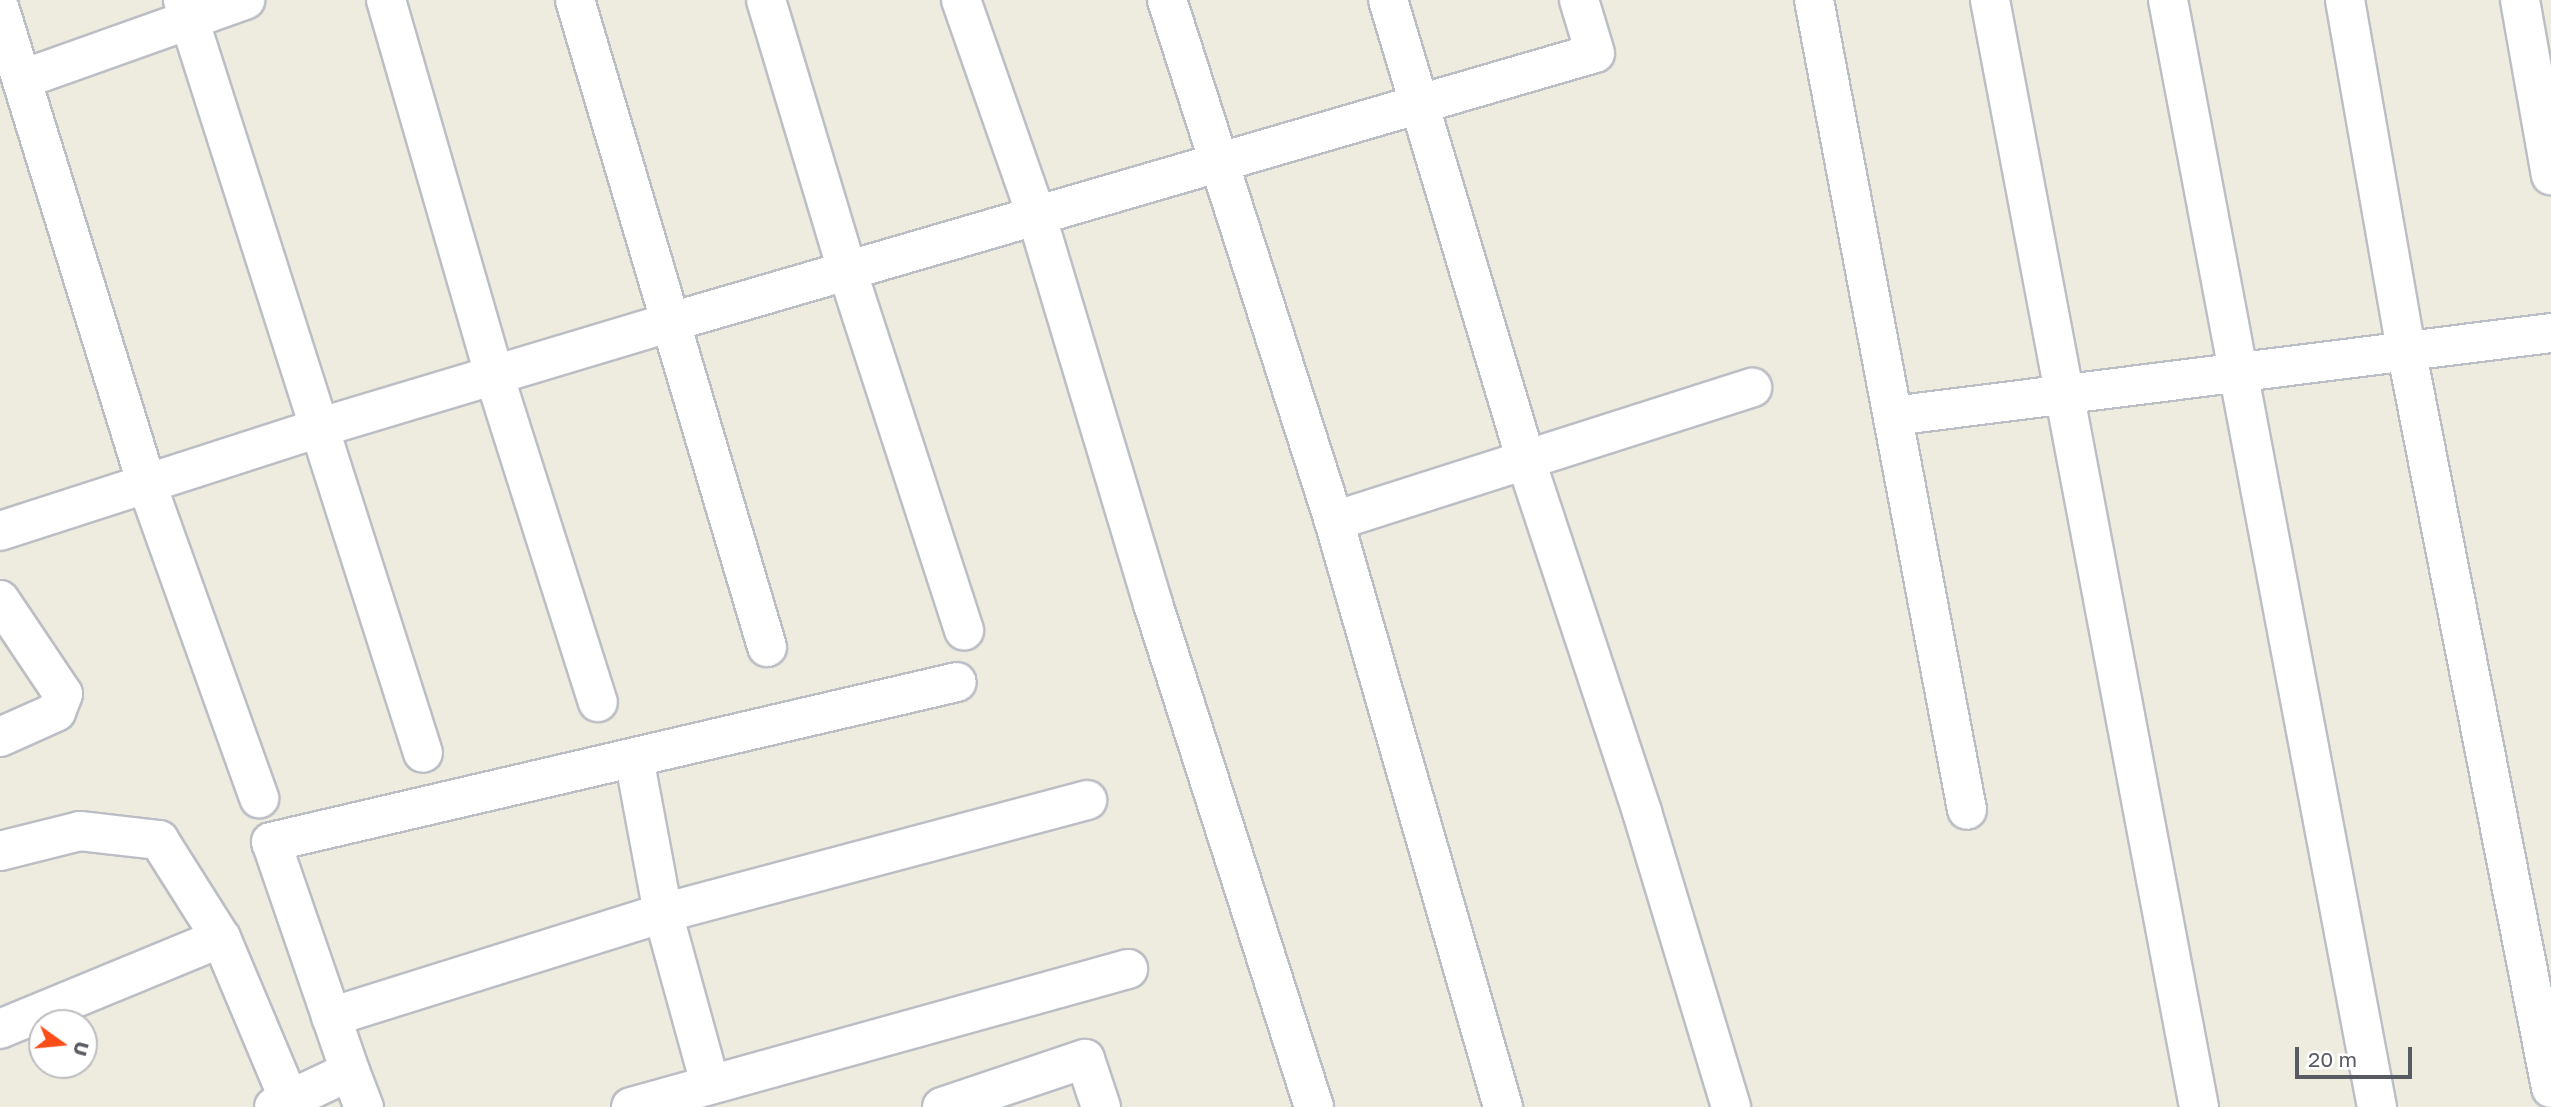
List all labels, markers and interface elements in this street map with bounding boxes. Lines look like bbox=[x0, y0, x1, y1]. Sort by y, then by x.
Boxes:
north arrow bbox=[28, 1009, 98, 1079]
scale bar bbox=[2299, 1034, 2416, 1078]
text: U bbox=[69, 1039, 95, 1059]
text: 20 m bbox=[2308, 1046, 2357, 1072]

